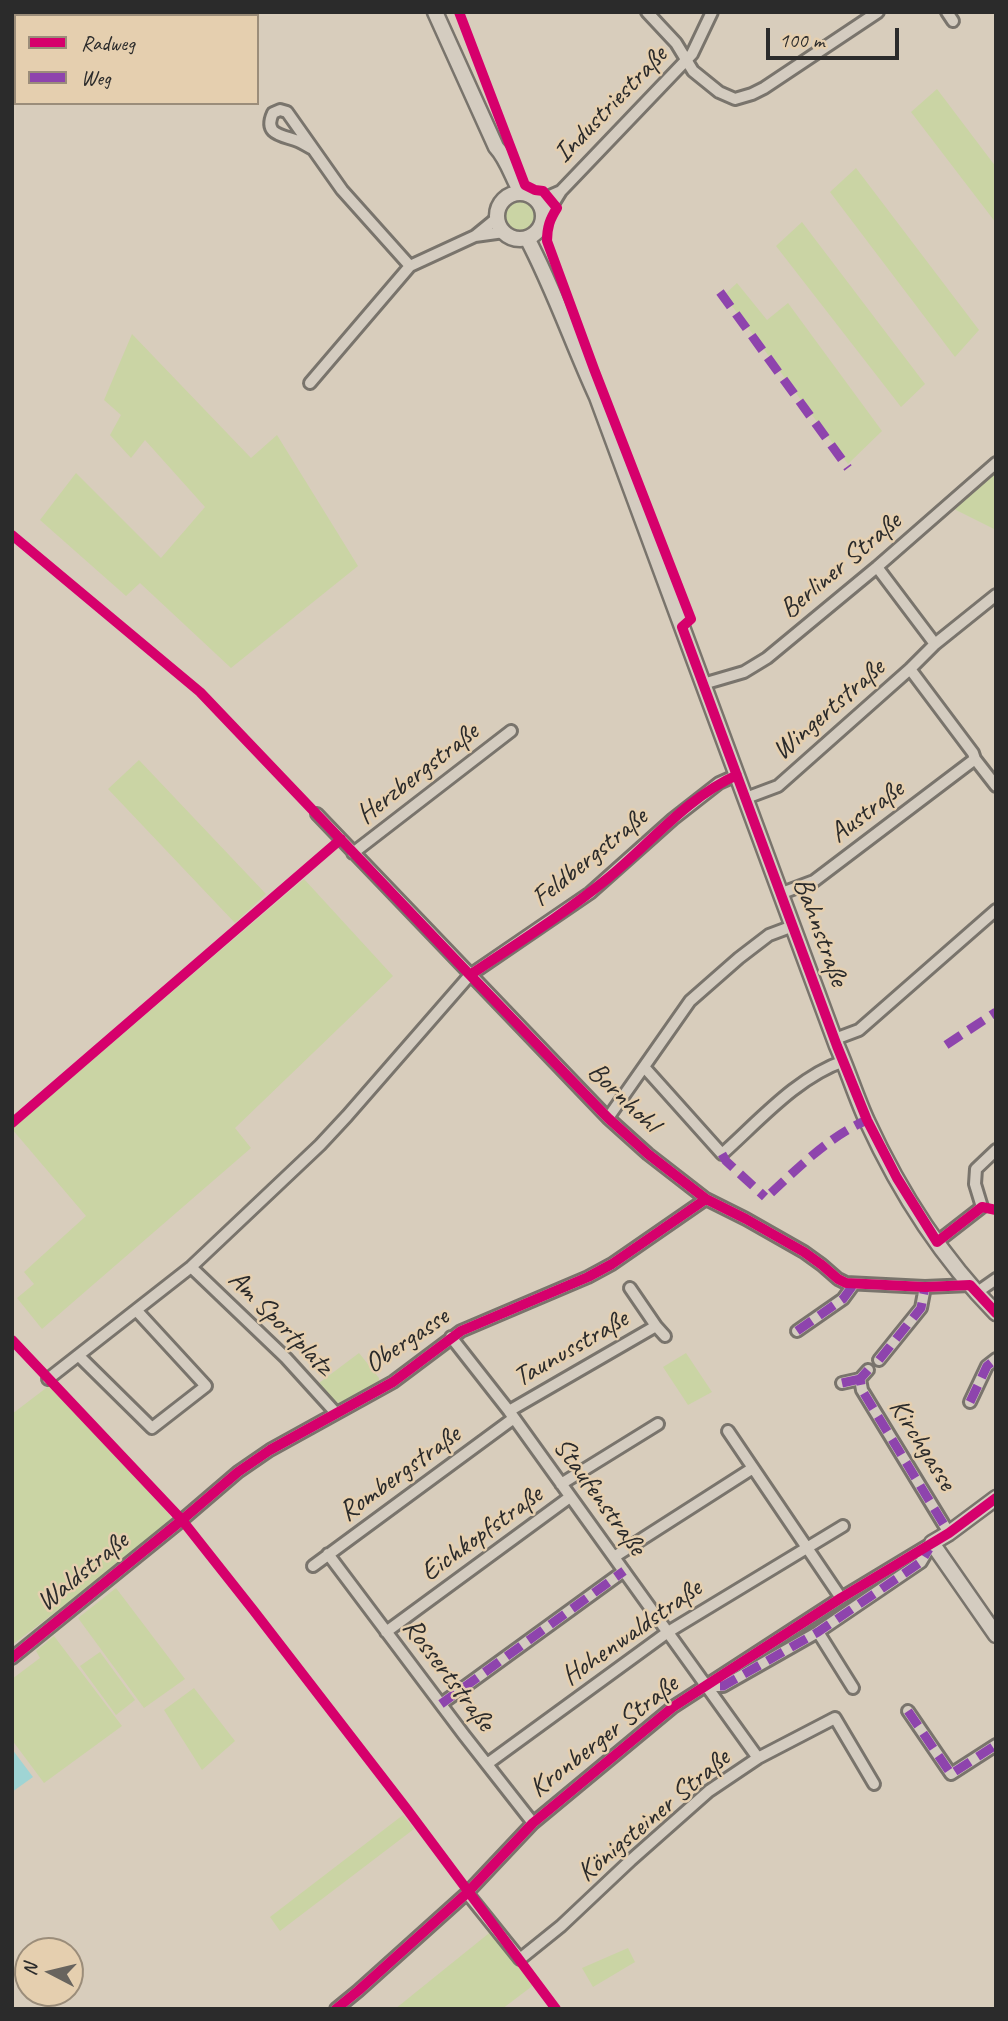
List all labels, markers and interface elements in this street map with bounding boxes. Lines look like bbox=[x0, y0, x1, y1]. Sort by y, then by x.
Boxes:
legend bbox=[14, 14, 259, 105]
scale bar bbox=[770, 14, 903, 58]
text: 100 m bbox=[779, 27, 824, 53]
text: Radweg bbox=[81, 30, 135, 56]
street label: Industriestraße bbox=[547, 40, 675, 170]
text: Weg bbox=[81, 65, 111, 91]
street label: Berliner Straße bbox=[773, 505, 909, 627]
street label: Wingertstraße bbox=[766, 652, 892, 768]
street label: Herzbergstraße bbox=[350, 716, 486, 832]
street label: Austraße bbox=[823, 773, 911, 851]
street label: Feldbergstraße bbox=[525, 801, 655, 915]
street label: Bahnstraße bbox=[785, 873, 855, 991]
street label: Bornhohl bbox=[580, 1056, 666, 1140]
street label: Am Sportplatz bbox=[221, 1264, 339, 1382]
street label: Obergasse bbox=[358, 1301, 456, 1381]
street label: Taunusstraße bbox=[508, 1303, 634, 1395]
street label: Kirchgasse bbox=[881, 1393, 963, 1497]
street label: Rombergstraße bbox=[333, 1419, 467, 1529]
street label: Staufenstraße bbox=[545, 1432, 653, 1562]
street label: Eichkopfstraße bbox=[415, 1479, 549, 1589]
street label: Waldstraße bbox=[30, 1525, 136, 1619]
street label: Hohenwaldstraße bbox=[555, 1572, 709, 1694]
street label: Rossertstraße bbox=[395, 1612, 501, 1738]
street label: Kronberger Straße bbox=[523, 1668, 685, 1806]
street label: Königsteiner Straße bbox=[571, 1742, 737, 1890]
north arrow bbox=[14, 1937, 84, 2007]
text: N bbox=[18, 1962, 43, 1977]

